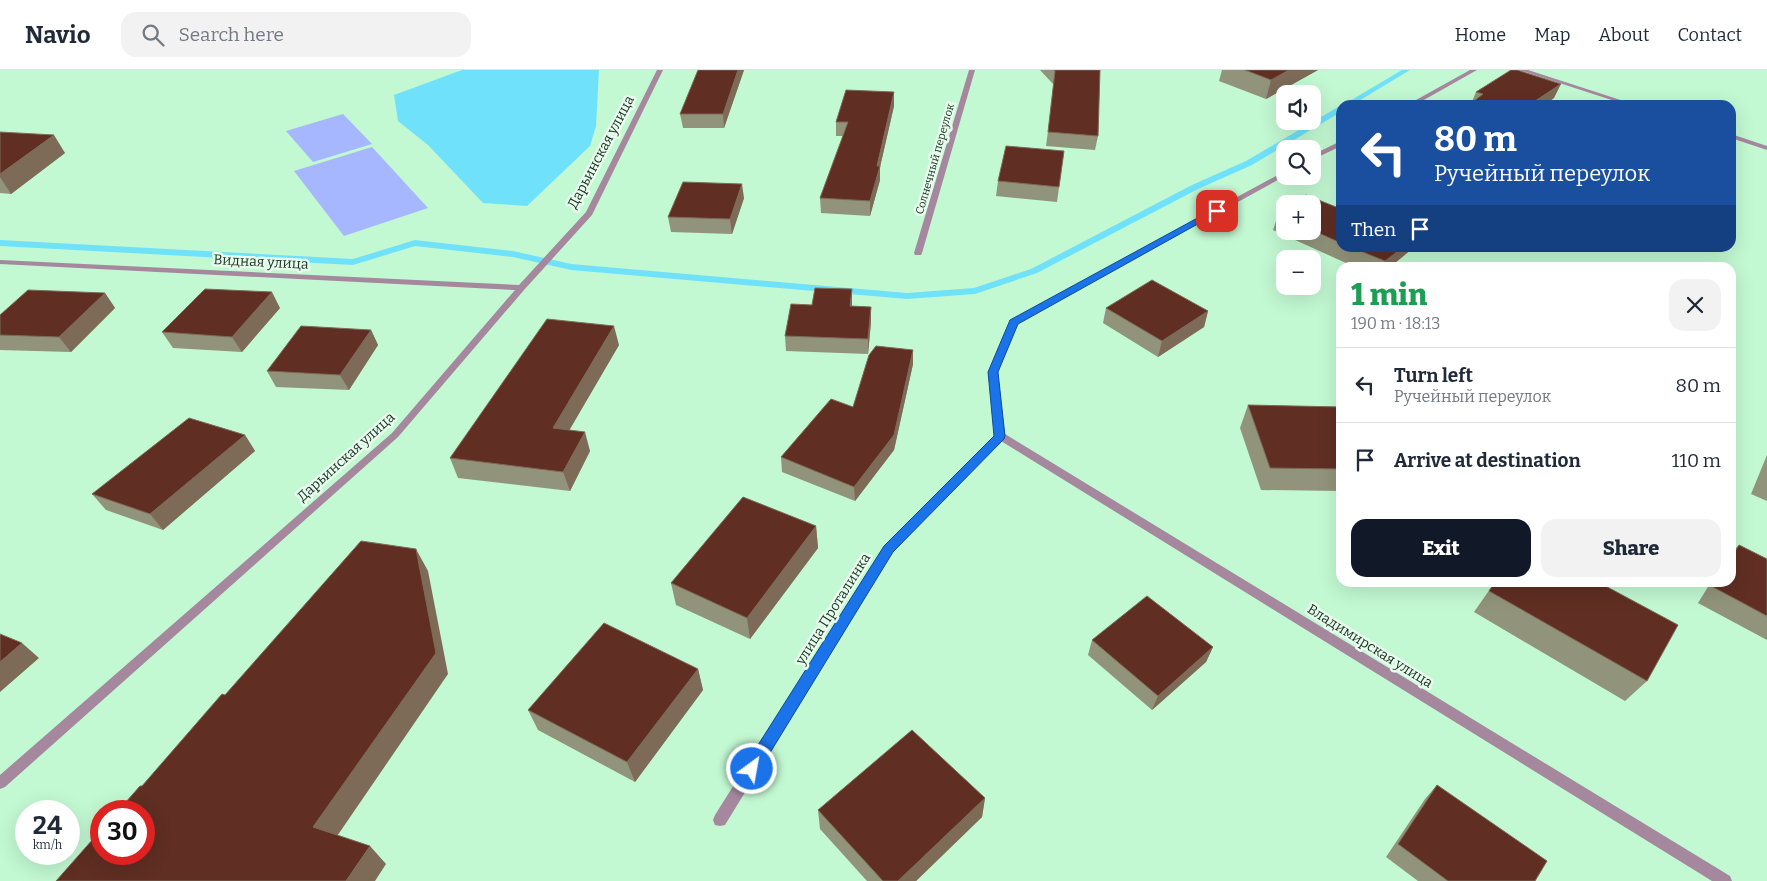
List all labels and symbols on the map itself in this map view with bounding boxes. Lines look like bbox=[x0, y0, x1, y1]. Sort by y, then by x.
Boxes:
street label: Дарьинская улица bbox=[564, 92, 638, 211]
street label: Солнечный переулок bbox=[913, 102, 957, 216]
pin bbox=[1196, 190, 1238, 232]
street label: Видная улица bbox=[213, 251, 309, 273]
street label: Дарьинская улица bbox=[294, 409, 399, 505]
street label: улица Проталинка bbox=[791, 550, 874, 669]
street label: Владимирская улица bbox=[1304, 600, 1436, 692]
position arrow bbox=[725, 742, 777, 794]
speed limit sign: 30 bbox=[90, 800, 155, 865]

